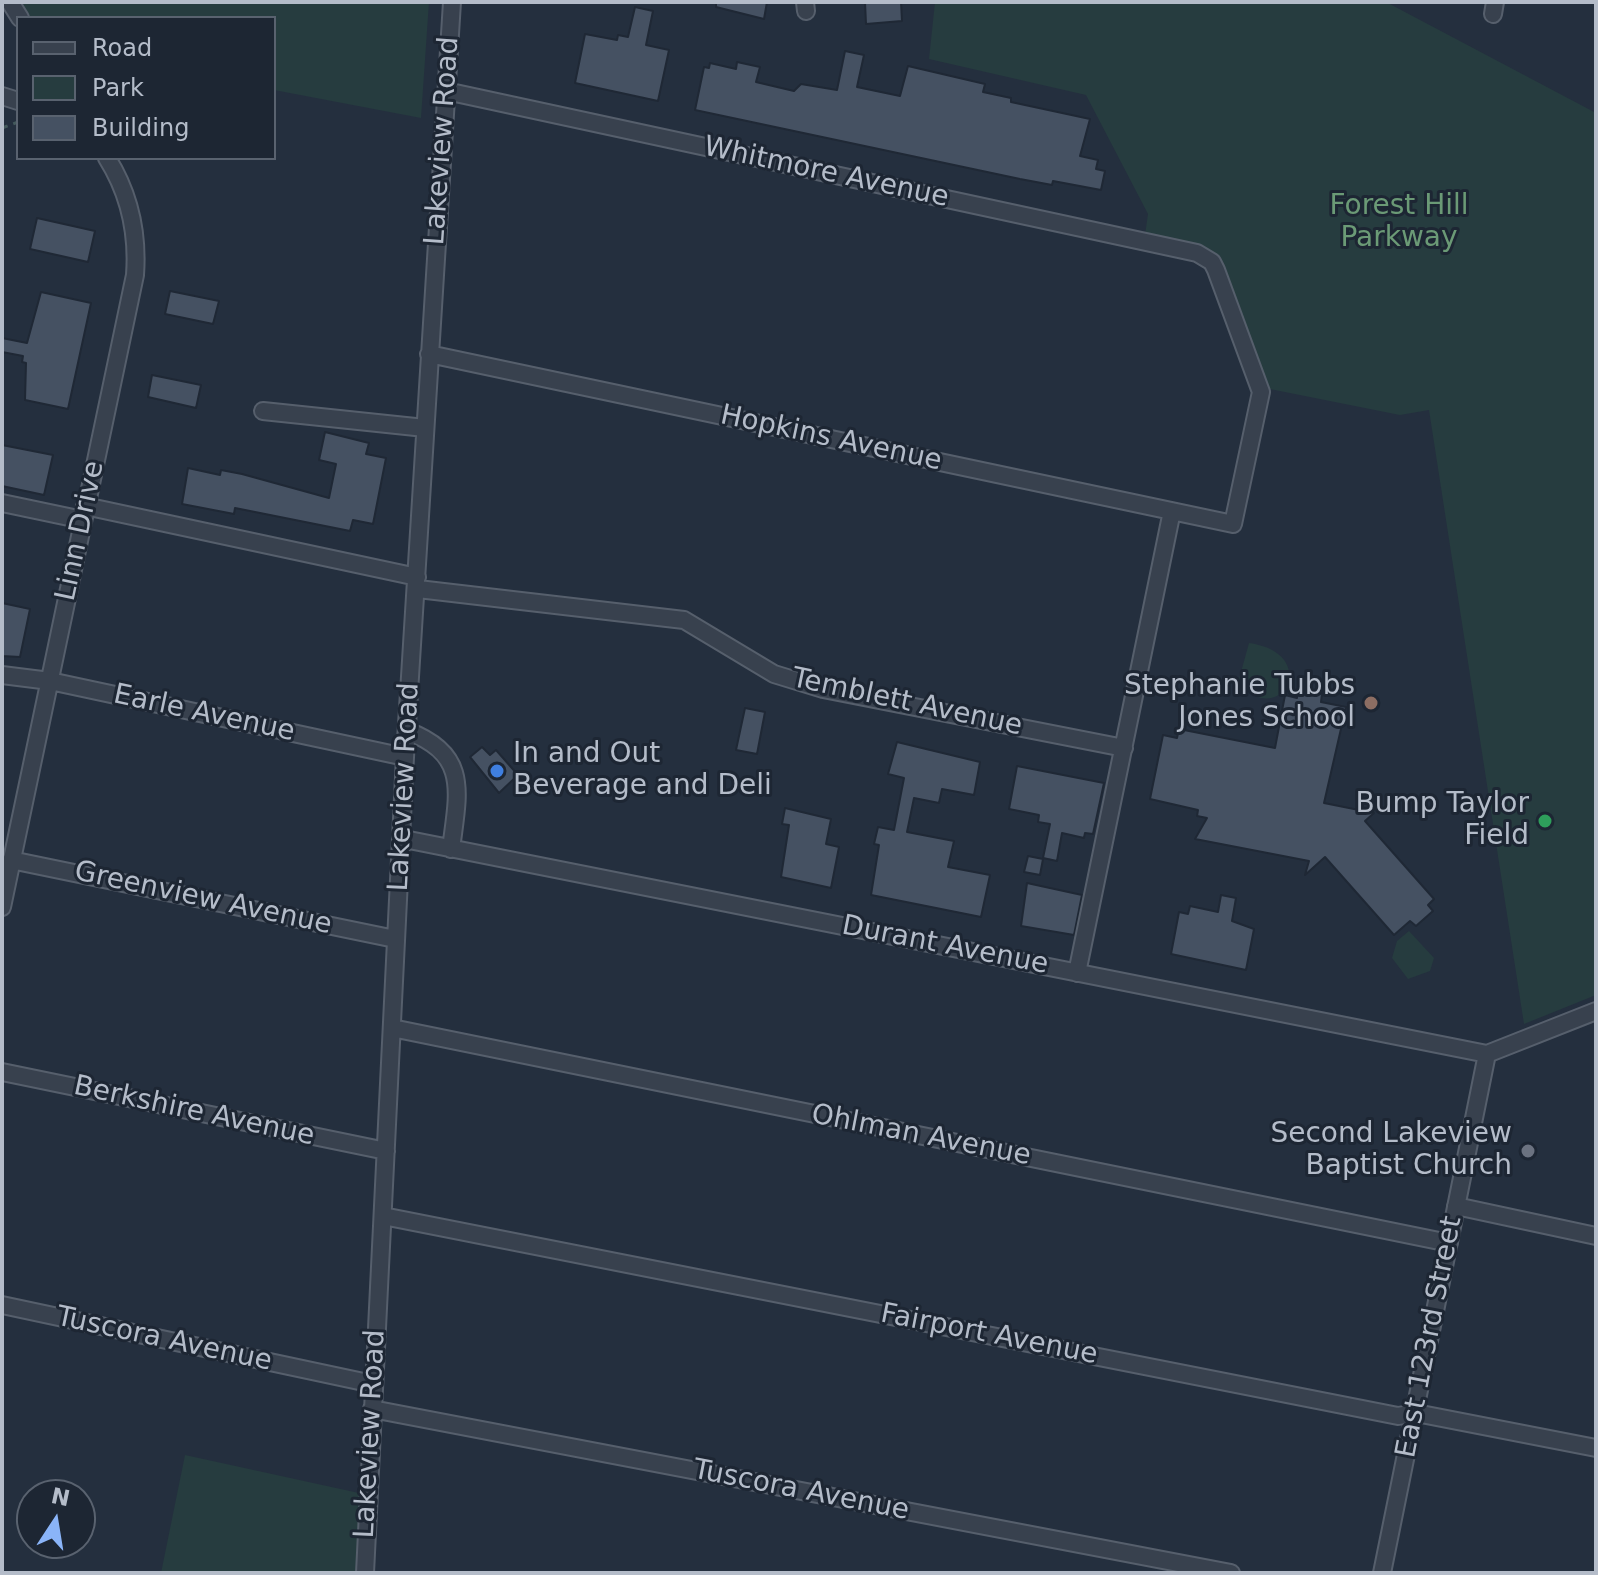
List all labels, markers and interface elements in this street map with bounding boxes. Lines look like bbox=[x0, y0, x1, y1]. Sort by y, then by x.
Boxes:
legend bbox=[16, 16, 276, 160]
text: Road bbox=[92, 34, 152, 62]
street label: Lakeview Road bbox=[419, 36, 467, 246]
text: Park bbox=[92, 74, 144, 102]
text: Building bbox=[92, 114, 189, 142]
street label: Whitmore Avenue bbox=[700, 131, 952, 215]
park label: Forest Hill Parkway bbox=[1329, 190, 1469, 256]
street label: Hopkins Avenue bbox=[717, 399, 945, 479]
street label: Linn Drive bbox=[50, 458, 112, 604]
street label: Temblett Avenue bbox=[789, 662, 1025, 744]
place label: Stephanie Tubbs Jones School bbox=[1124, 670, 1355, 736]
street label: Earle Avenue bbox=[110, 678, 298, 750]
street label: Lakeview Road bbox=[383, 682, 427, 892]
marker: Stephanie Tubbs Jones School bbox=[1362, 694, 1380, 712]
place label: In and Out Beverage and Deli bbox=[513, 738, 772, 804]
marker: In and Out Beverage and Deli bbox=[488, 762, 506, 780]
place label: Bump Taylor Field bbox=[1355, 788, 1529, 854]
marker: Bump Taylor Field bbox=[1536, 812, 1554, 830]
street label: Greenview Avenue bbox=[71, 855, 335, 943]
street label: Durant Avenue bbox=[839, 910, 1051, 982]
street label: Berkshire Avenue bbox=[71, 1070, 317, 1154]
street label: Ohlman Avenue bbox=[809, 1098, 1033, 1174]
place label: Second Lakeview Baptist Church bbox=[1270, 1118, 1512, 1184]
marker: Second Lakeview Baptist Church bbox=[1519, 1142, 1537, 1160]
street label: East 123rd Street bbox=[1390, 1213, 1470, 1461]
street label: Fairport Avenue bbox=[878, 1297, 1100, 1373]
street label: Tuscora Avenue bbox=[53, 1301, 275, 1379]
street label: Lakeview Road bbox=[349, 1329, 393, 1539]
street label: Tuscora Avenue bbox=[690, 1454, 912, 1528]
north arrow bbox=[16, 1479, 96, 1559]
text: N bbox=[49, 1483, 72, 1511]

